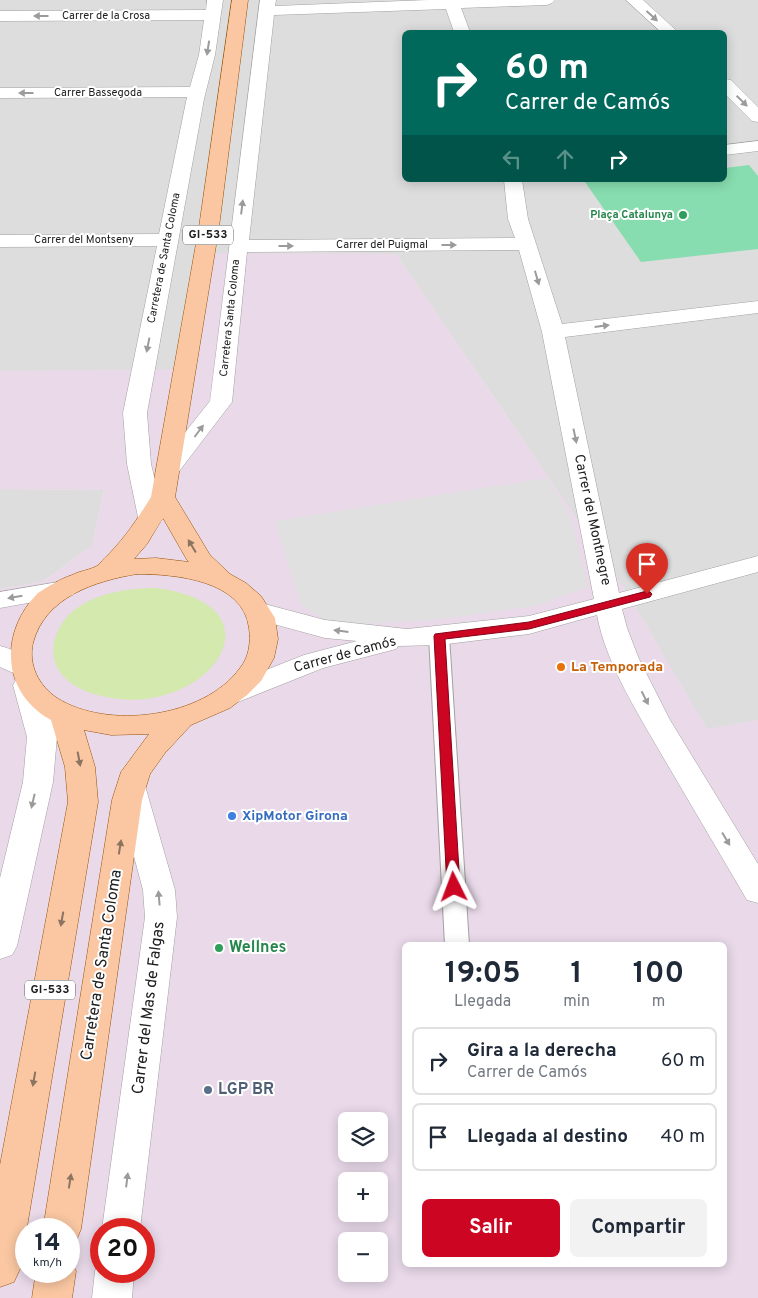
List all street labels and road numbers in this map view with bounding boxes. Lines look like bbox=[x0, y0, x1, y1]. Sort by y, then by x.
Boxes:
street label: Carrer de la Crosa bbox=[62, 9, 150, 23]
street label: Carrer Bassegoda bbox=[54, 86, 142, 100]
street label: Carretera de Santa Coloma bbox=[144, 191, 184, 324]
road number: GI-533 bbox=[183, 226, 233, 244]
street label: Carrer del Montseny bbox=[34, 233, 134, 247]
street label: Carrer del Puigmal bbox=[336, 238, 428, 252]
street label: Carretera Santa Coloma bbox=[217, 258, 243, 377]
street label: Carrer del Montnegre bbox=[570, 453, 614, 587]
street label: Carrer de Camós bbox=[292, 633, 398, 677]
street label: Carretera de Santa Coloma bbox=[77, 868, 127, 1062]
street label: Carrer del Mas de Falgas bbox=[128, 920, 170, 1096]
road number: GI-533 bbox=[25, 980, 75, 1000]

